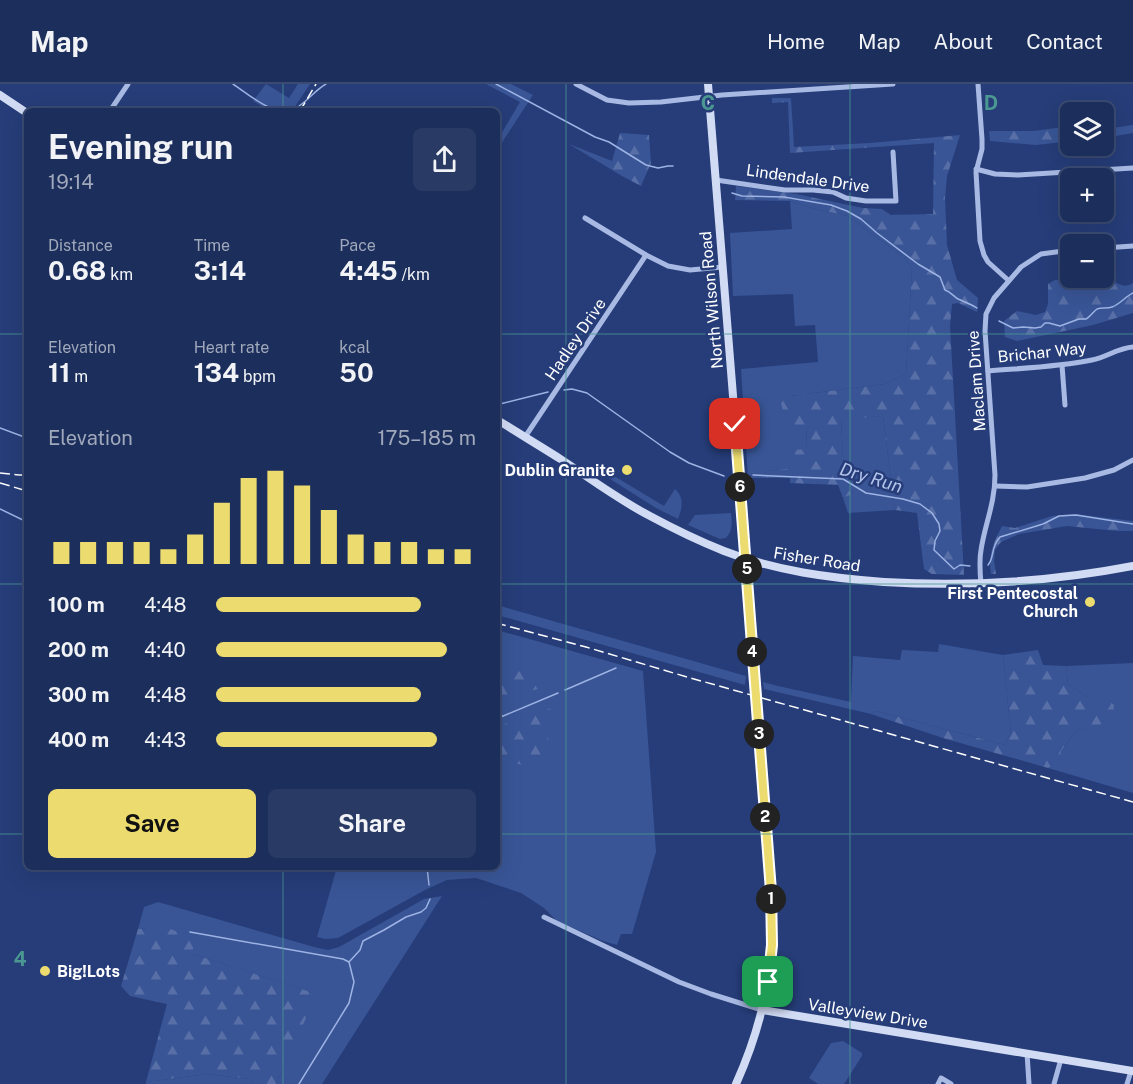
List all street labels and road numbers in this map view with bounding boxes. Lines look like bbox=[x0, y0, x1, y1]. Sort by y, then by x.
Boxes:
street label: Lindendale Drive bbox=[745, 160, 871, 197]
street label: North Wilson Road bbox=[696, 230, 727, 370]
street label: Hadley Drive bbox=[541, 295, 610, 384]
street label: Maclam Drive bbox=[963, 330, 990, 432]
street label: Brichar Way bbox=[997, 338, 1088, 367]
street label: Fisher Road bbox=[772, 543, 862, 576]
street label: Valleyview Drive bbox=[807, 995, 929, 1032]

